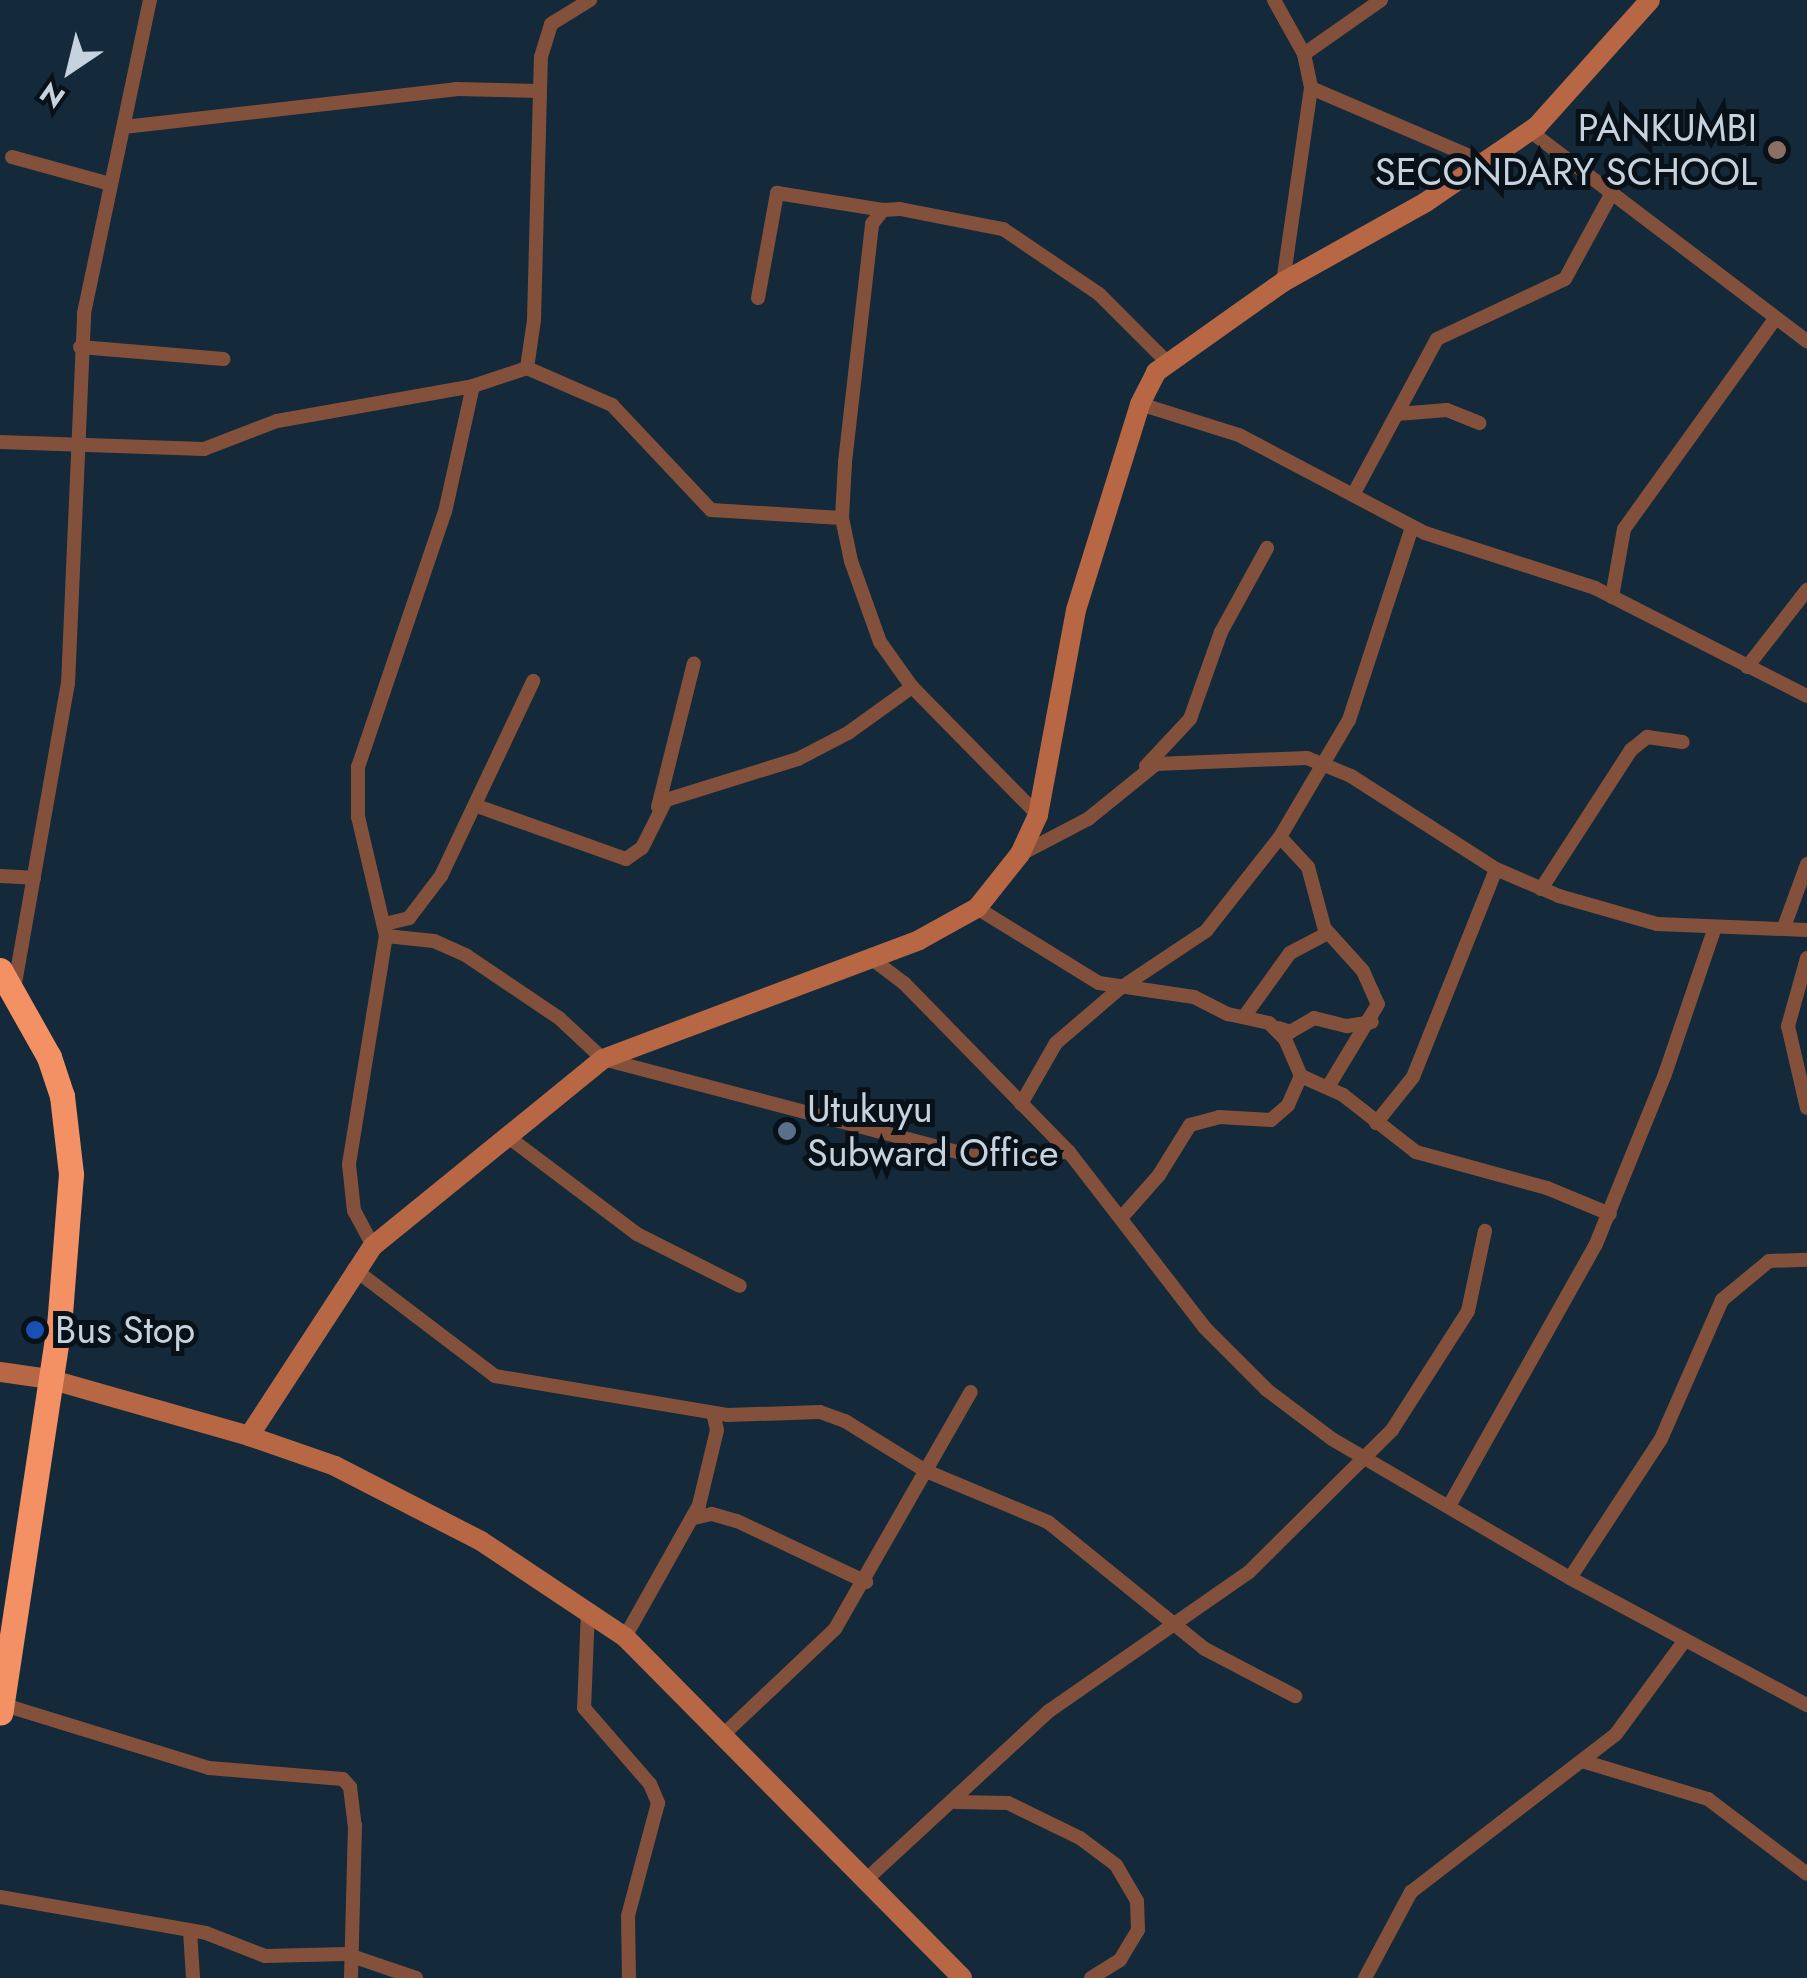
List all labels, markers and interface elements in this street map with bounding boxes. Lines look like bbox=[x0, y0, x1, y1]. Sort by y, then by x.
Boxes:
north arrow bbox=[20, 20, 120, 120]
text: N bbox=[32, 72, 73, 118]
place label: PANKUMBI SECONDARY SCHOOL bbox=[1375, 105, 1757, 194]
marker: PANKUMBI SECONDARY SCHOOL bbox=[1766, 139, 1788, 161]
place label: Utukuyu Subward Office bbox=[807, 1086, 1058, 1176]
marker: Utukuyu Subward Office bbox=[776, 1120, 798, 1142]
place label: Bus Stop bbox=[55, 1307, 195, 1353]
marker: Bus Stop bbox=[24, 1319, 46, 1341]

